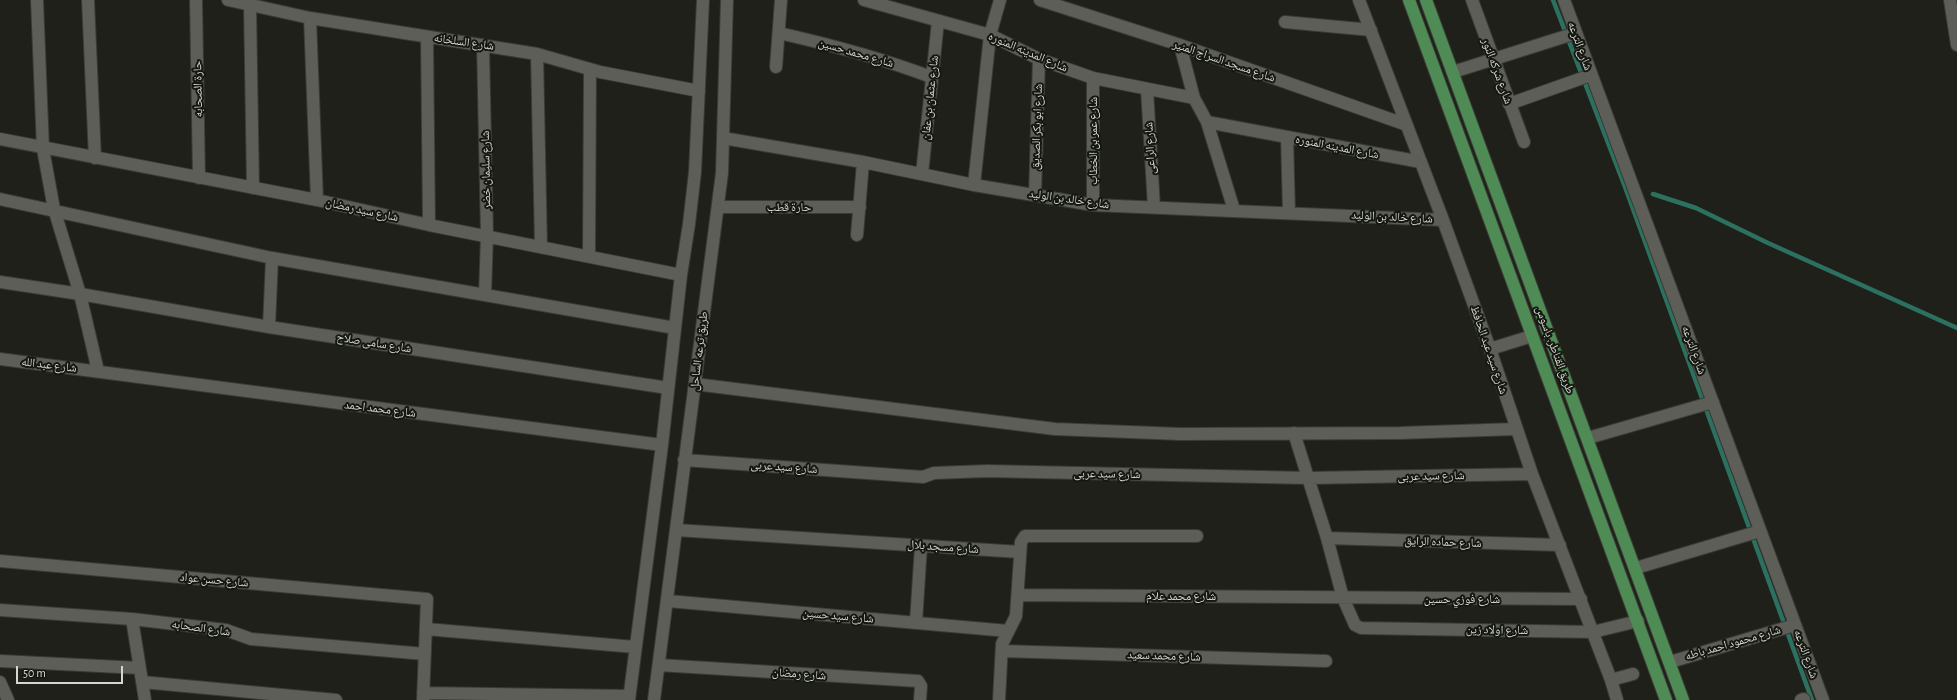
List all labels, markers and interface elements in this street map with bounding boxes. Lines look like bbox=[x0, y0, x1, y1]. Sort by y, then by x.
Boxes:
street label: شارع الترعه bbox=[1565, 20, 1595, 72]
street label: شارع المدينه المنوره bbox=[986, 29, 1070, 75]
street label: شارع السلخانه bbox=[433, 31, 495, 53]
street label: شارع محمد حسين bbox=[817, 35, 895, 71]
street label: شارع شركه النور bbox=[1478, 36, 1516, 106]
street label: شارع مسجد السراج المنير bbox=[1171, 37, 1277, 85]
street label: شارع عثمان بن عفان bbox=[918, 55, 942, 141]
street label: حارة الصحابه bbox=[190, 61, 206, 117]
street label: شارع ابو بكر الصديق bbox=[1028, 84, 1046, 170]
street label: شارع عمر بن الخطاب bbox=[1086, 97, 1100, 185]
street label: شارع الراعى bbox=[1141, 122, 1159, 174]
street label: شارع سليمان خضر bbox=[478, 130, 494, 210]
street label: شارع المدينه المنوره bbox=[1294, 132, 1380, 162]
street label: شارع خالد بن الوليد bbox=[1028, 186, 1110, 212]
street label: شارع سيد رمضان bbox=[324, 195, 400, 225]
street label: حارة قطب bbox=[767, 200, 811, 214]
street label: شارع خالد بن الوليد bbox=[1351, 208, 1433, 226]
street label: شارع سيد عبد الحافظ bbox=[1467, 304, 1511, 396]
street label: طريق القناطر, باسوس bbox=[1532, 304, 1578, 396]
street label: طريق ترعه الساحل bbox=[687, 310, 711, 392]
street label: شارع الترعه bbox=[1679, 324, 1709, 376]
street label: شارع سامى صلاح bbox=[335, 330, 413, 356]
street label: شارع عبد الله bbox=[20, 354, 78, 376]
street label: شارع محمد احمد bbox=[343, 397, 417, 421]
street label: شارع سيد عربى bbox=[750, 457, 818, 477]
street label: شارع سيد عربى bbox=[1073, 466, 1141, 482]
street label: شارع سيد عربى bbox=[1397, 468, 1465, 484]
street label: شارع حماده الرايق bbox=[1404, 533, 1482, 551]
street label: شارع مسجد بلال bbox=[907, 537, 979, 557]
street label: شارع حسن عواد bbox=[179, 570, 249, 590]
street label: شارع محمد علام bbox=[1146, 589, 1216, 603]
street label: شارع فوزي حسين bbox=[1424, 592, 1500, 606]
street label: شارع سيد حسين bbox=[802, 606, 874, 626]
street label: شارع الصحابه bbox=[171, 617, 231, 639]
street label: شارع اولاد زين bbox=[1466, 622, 1528, 638]
street label: شارع محمود احمد باطه bbox=[1684, 622, 1782, 664]
street label: شارع الترعه bbox=[1791, 628, 1821, 680]
street label: شارع محمد سعيد bbox=[1127, 648, 1201, 664]
scale bar bbox=[18, 658, 125, 684]
street label: شارع رمضان bbox=[771, 665, 827, 683]
text: 50 m bbox=[23, 667, 46, 679]

